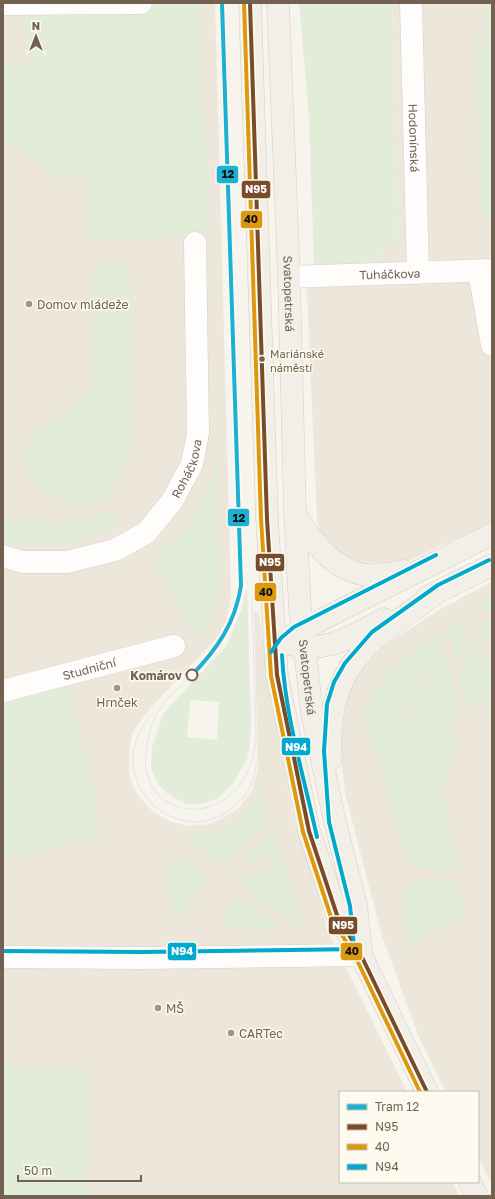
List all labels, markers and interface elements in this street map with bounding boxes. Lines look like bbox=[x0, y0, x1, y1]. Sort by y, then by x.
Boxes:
north arrow bbox=[16, 16, 56, 56]
text: N bbox=[32, 19, 40, 32]
street label: Hodonínská bbox=[406, 103, 423, 173]
line badge: 12 bbox=[216, 165, 239, 184]
text: 12 bbox=[222, 167, 234, 180]
line badge: N95 bbox=[241, 180, 271, 199]
text: N95 bbox=[245, 182, 267, 195]
line badge: 40 bbox=[240, 210, 263, 229]
text: 40 bbox=[244, 212, 258, 225]
street label: Svatopetrská bbox=[281, 255, 298, 332]
street label: Tuháčkova bbox=[359, 265, 421, 282]
place label: Domov mládeže bbox=[37, 297, 129, 312]
marker: Domov mládeže bbox=[24, 299, 34, 309]
place label: Mariánské náměstí bbox=[270, 347, 324, 374]
marker: Mariánské náměstí bbox=[257, 354, 267, 364]
street label: Roháčkova bbox=[168, 438, 204, 500]
line badge: 12 bbox=[227, 508, 250, 527]
text: 12 bbox=[233, 511, 245, 524]
line badge: N95 bbox=[255, 553, 285, 572]
text: N95 bbox=[259, 555, 281, 568]
line badge: 40 bbox=[254, 582, 277, 602]
text: 40 bbox=[259, 585, 273, 598]
street label: Svatopetrská bbox=[296, 638, 320, 716]
street label: Studniční bbox=[61, 654, 118, 683]
place label: Komárov bbox=[130, 668, 183, 683]
marker: Komárov bbox=[185, 668, 199, 682]
marker: Hrnček bbox=[112, 683, 122, 693]
place label: Hrnček bbox=[96, 695, 138, 710]
line badge: N94 bbox=[281, 737, 311, 756]
text: N94 bbox=[285, 740, 307, 753]
line badge: N95 bbox=[328, 916, 358, 935]
text: N95 bbox=[332, 918, 354, 931]
line badge: N94 bbox=[167, 942, 197, 961]
line badge: 40 bbox=[340, 942, 363, 961]
text: N94 bbox=[171, 944, 193, 957]
text: 40 bbox=[345, 944, 359, 957]
place label: MŠ bbox=[166, 1001, 184, 1016]
marker: MŠ bbox=[153, 1003, 163, 1013]
place label: CARTec bbox=[239, 1026, 283, 1041]
marker: CARTec bbox=[226, 1028, 236, 1038]
legend bbox=[339, 1091, 479, 1183]
text: Tram 12 bbox=[375, 1099, 419, 1114]
text: N95 bbox=[375, 1119, 398, 1134]
text: 40 bbox=[375, 1139, 390, 1154]
scale bar bbox=[18, 1157, 141, 1183]
text: N94 bbox=[375, 1159, 399, 1174]
text: 50 m bbox=[24, 1163, 52, 1178]

